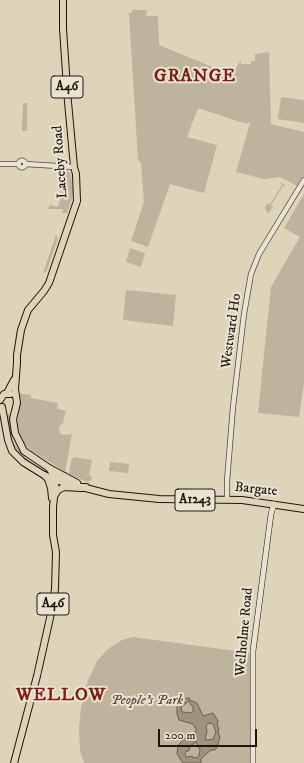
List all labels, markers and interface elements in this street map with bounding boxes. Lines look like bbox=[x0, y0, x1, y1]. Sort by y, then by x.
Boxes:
district label: GRANGE bbox=[154, 66, 236, 88]
road number: A46 bbox=[51, 76, 83, 98]
street label: Laceby Road bbox=[50, 125, 72, 199]
street label: Westward Ho bbox=[218, 292, 246, 370]
street label: Bargate bbox=[234, 479, 278, 501]
road number: A1243 bbox=[175, 489, 215, 511]
street label: Welholme Road bbox=[233, 587, 257, 677]
road number: A46 bbox=[37, 593, 69, 615]
district label: WELLOW bbox=[16, 685, 106, 707]
park label: People's Park bbox=[111, 693, 183, 709]
scale bar bbox=[160, 721, 259, 747]
text: 200 m bbox=[165, 728, 195, 743]

